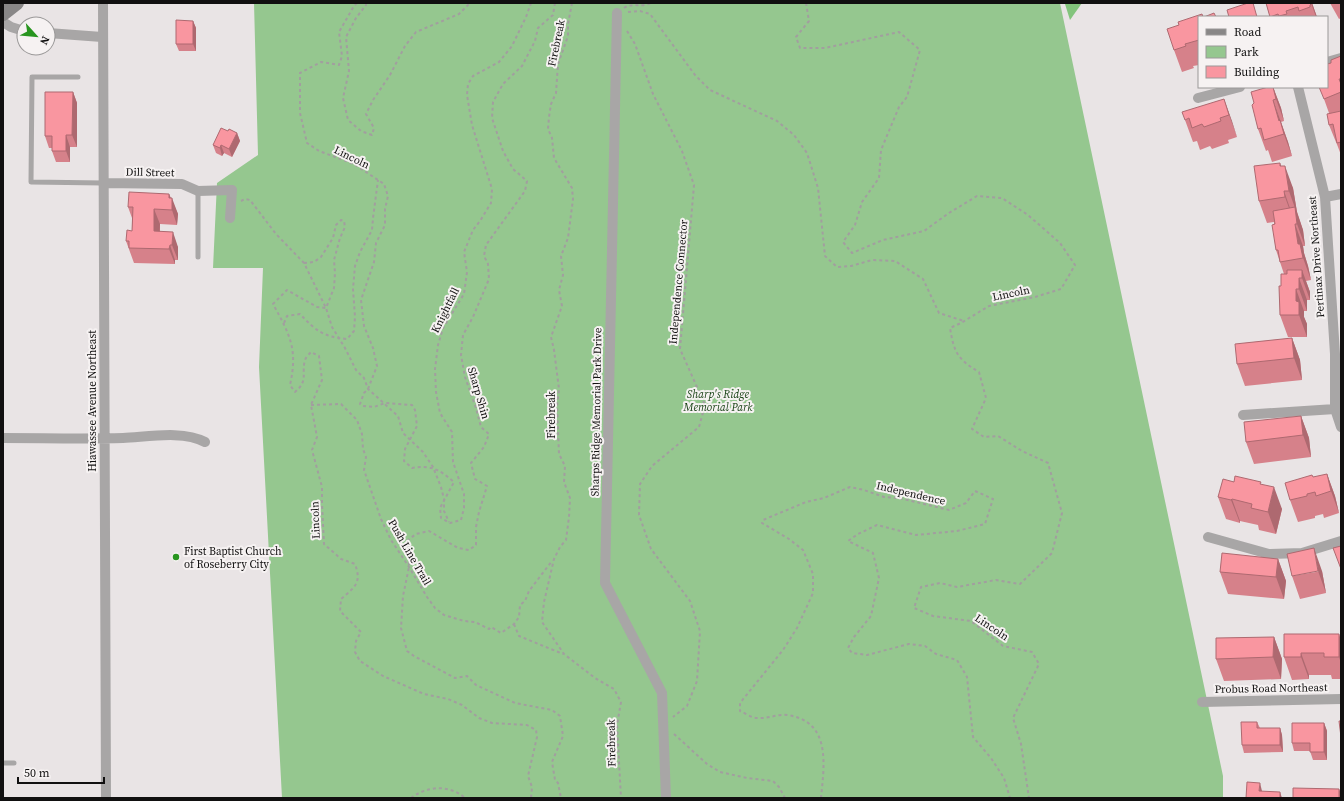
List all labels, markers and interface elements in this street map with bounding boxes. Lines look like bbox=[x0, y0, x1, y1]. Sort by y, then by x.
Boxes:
north arrow bbox=[16, 16, 56, 56]
legend bbox=[1198, 16, 1328, 88]
street label: Firebreak bbox=[544, 17, 569, 68]
text: Road bbox=[1234, 24, 1261, 40]
text: N bbox=[36, 33, 53, 47]
text: Park bbox=[1234, 44, 1259, 60]
text: Building bbox=[1234, 64, 1279, 80]
street label: Lincoln bbox=[332, 142, 372, 173]
street label: Dill Street bbox=[126, 165, 175, 180]
street label: Pertinax Drive Northeast bbox=[1305, 195, 1328, 318]
street label: Independence Connector bbox=[666, 219, 691, 345]
street label: Lincoln bbox=[991, 282, 1031, 305]
street label: Knightfall bbox=[428, 285, 463, 336]
street label: Sharps Ridge Memorial Park Drive bbox=[588, 327, 605, 496]
street label: Hiawassee Avenue Northeast bbox=[85, 330, 100, 472]
street label: Sharp Shin bbox=[464, 365, 493, 421]
park label: Sharp's Ridge Memorial Park bbox=[683, 387, 753, 415]
street label: Firebreak bbox=[544, 390, 559, 439]
street label: Independence bbox=[875, 478, 947, 509]
street label: Lincoln bbox=[307, 501, 324, 539]
street label: Push Line Trail bbox=[385, 516, 435, 588]
place label: First Baptist Church of Roseberry City bbox=[184, 544, 282, 572]
marker: First Baptist Church of Roseberry City bbox=[171, 552, 181, 562]
street label: Lincoln bbox=[972, 611, 1012, 644]
street label: Probus Road Northeast bbox=[1214, 680, 1328, 697]
street label: Firebreak bbox=[604, 718, 619, 767]
scale bar bbox=[18, 759, 104, 785]
text: 50 m bbox=[24, 765, 50, 781]

